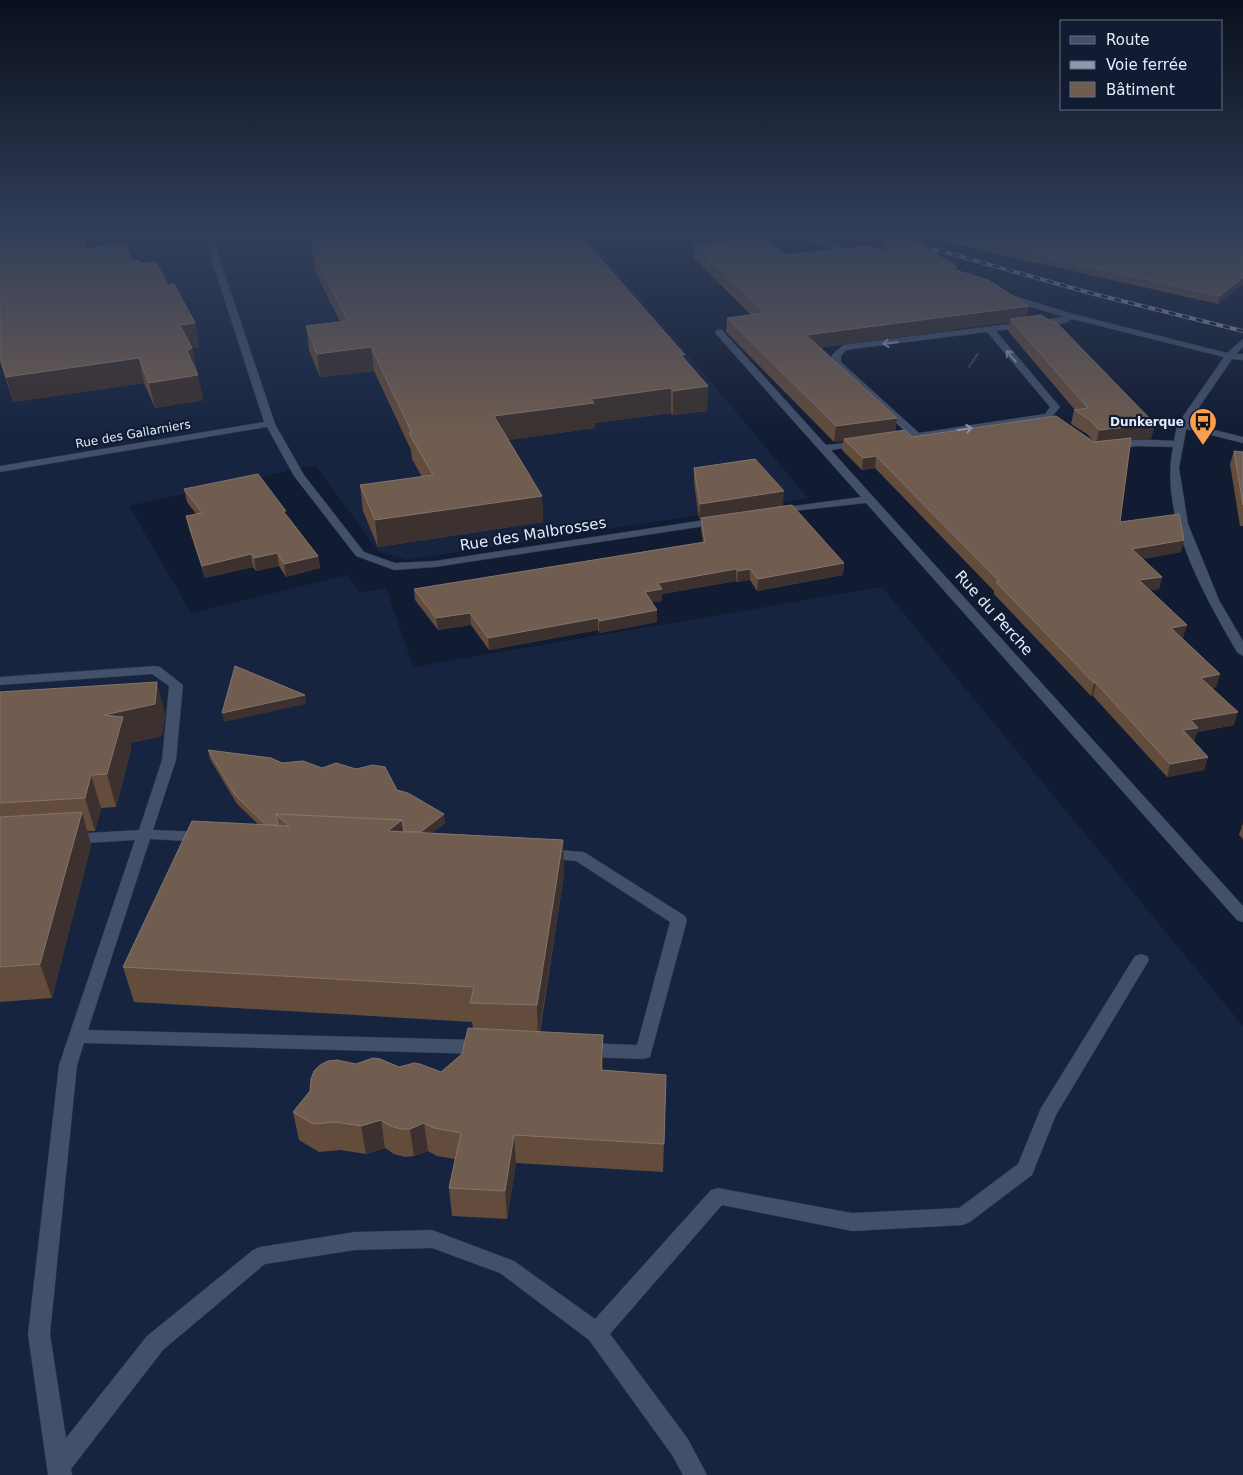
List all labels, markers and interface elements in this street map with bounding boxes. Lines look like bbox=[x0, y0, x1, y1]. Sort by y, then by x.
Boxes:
legend bbox=[1060, 20, 1223, 110]
text: Route bbox=[1106, 31, 1150, 49]
text: Voie ferrée bbox=[1106, 56, 1187, 74]
text: Bâtiment bbox=[1106, 81, 1175, 99]
one-way arrow bbox=[882, 338, 898, 348]
one-way arrow bbox=[1006, 349, 1017, 362]
bus stop icon: Dunkerque bbox=[1188, 407, 1218, 446]
place label: Dunkerque bbox=[1110, 415, 1184, 429]
street label: Rue des Gallarniers bbox=[74, 417, 192, 451]
one-way arrow bbox=[956, 423, 972, 433]
street label: Rue des Malbrosses bbox=[458, 513, 608, 554]
street label: Rue du Perche bbox=[951, 567, 1037, 659]

